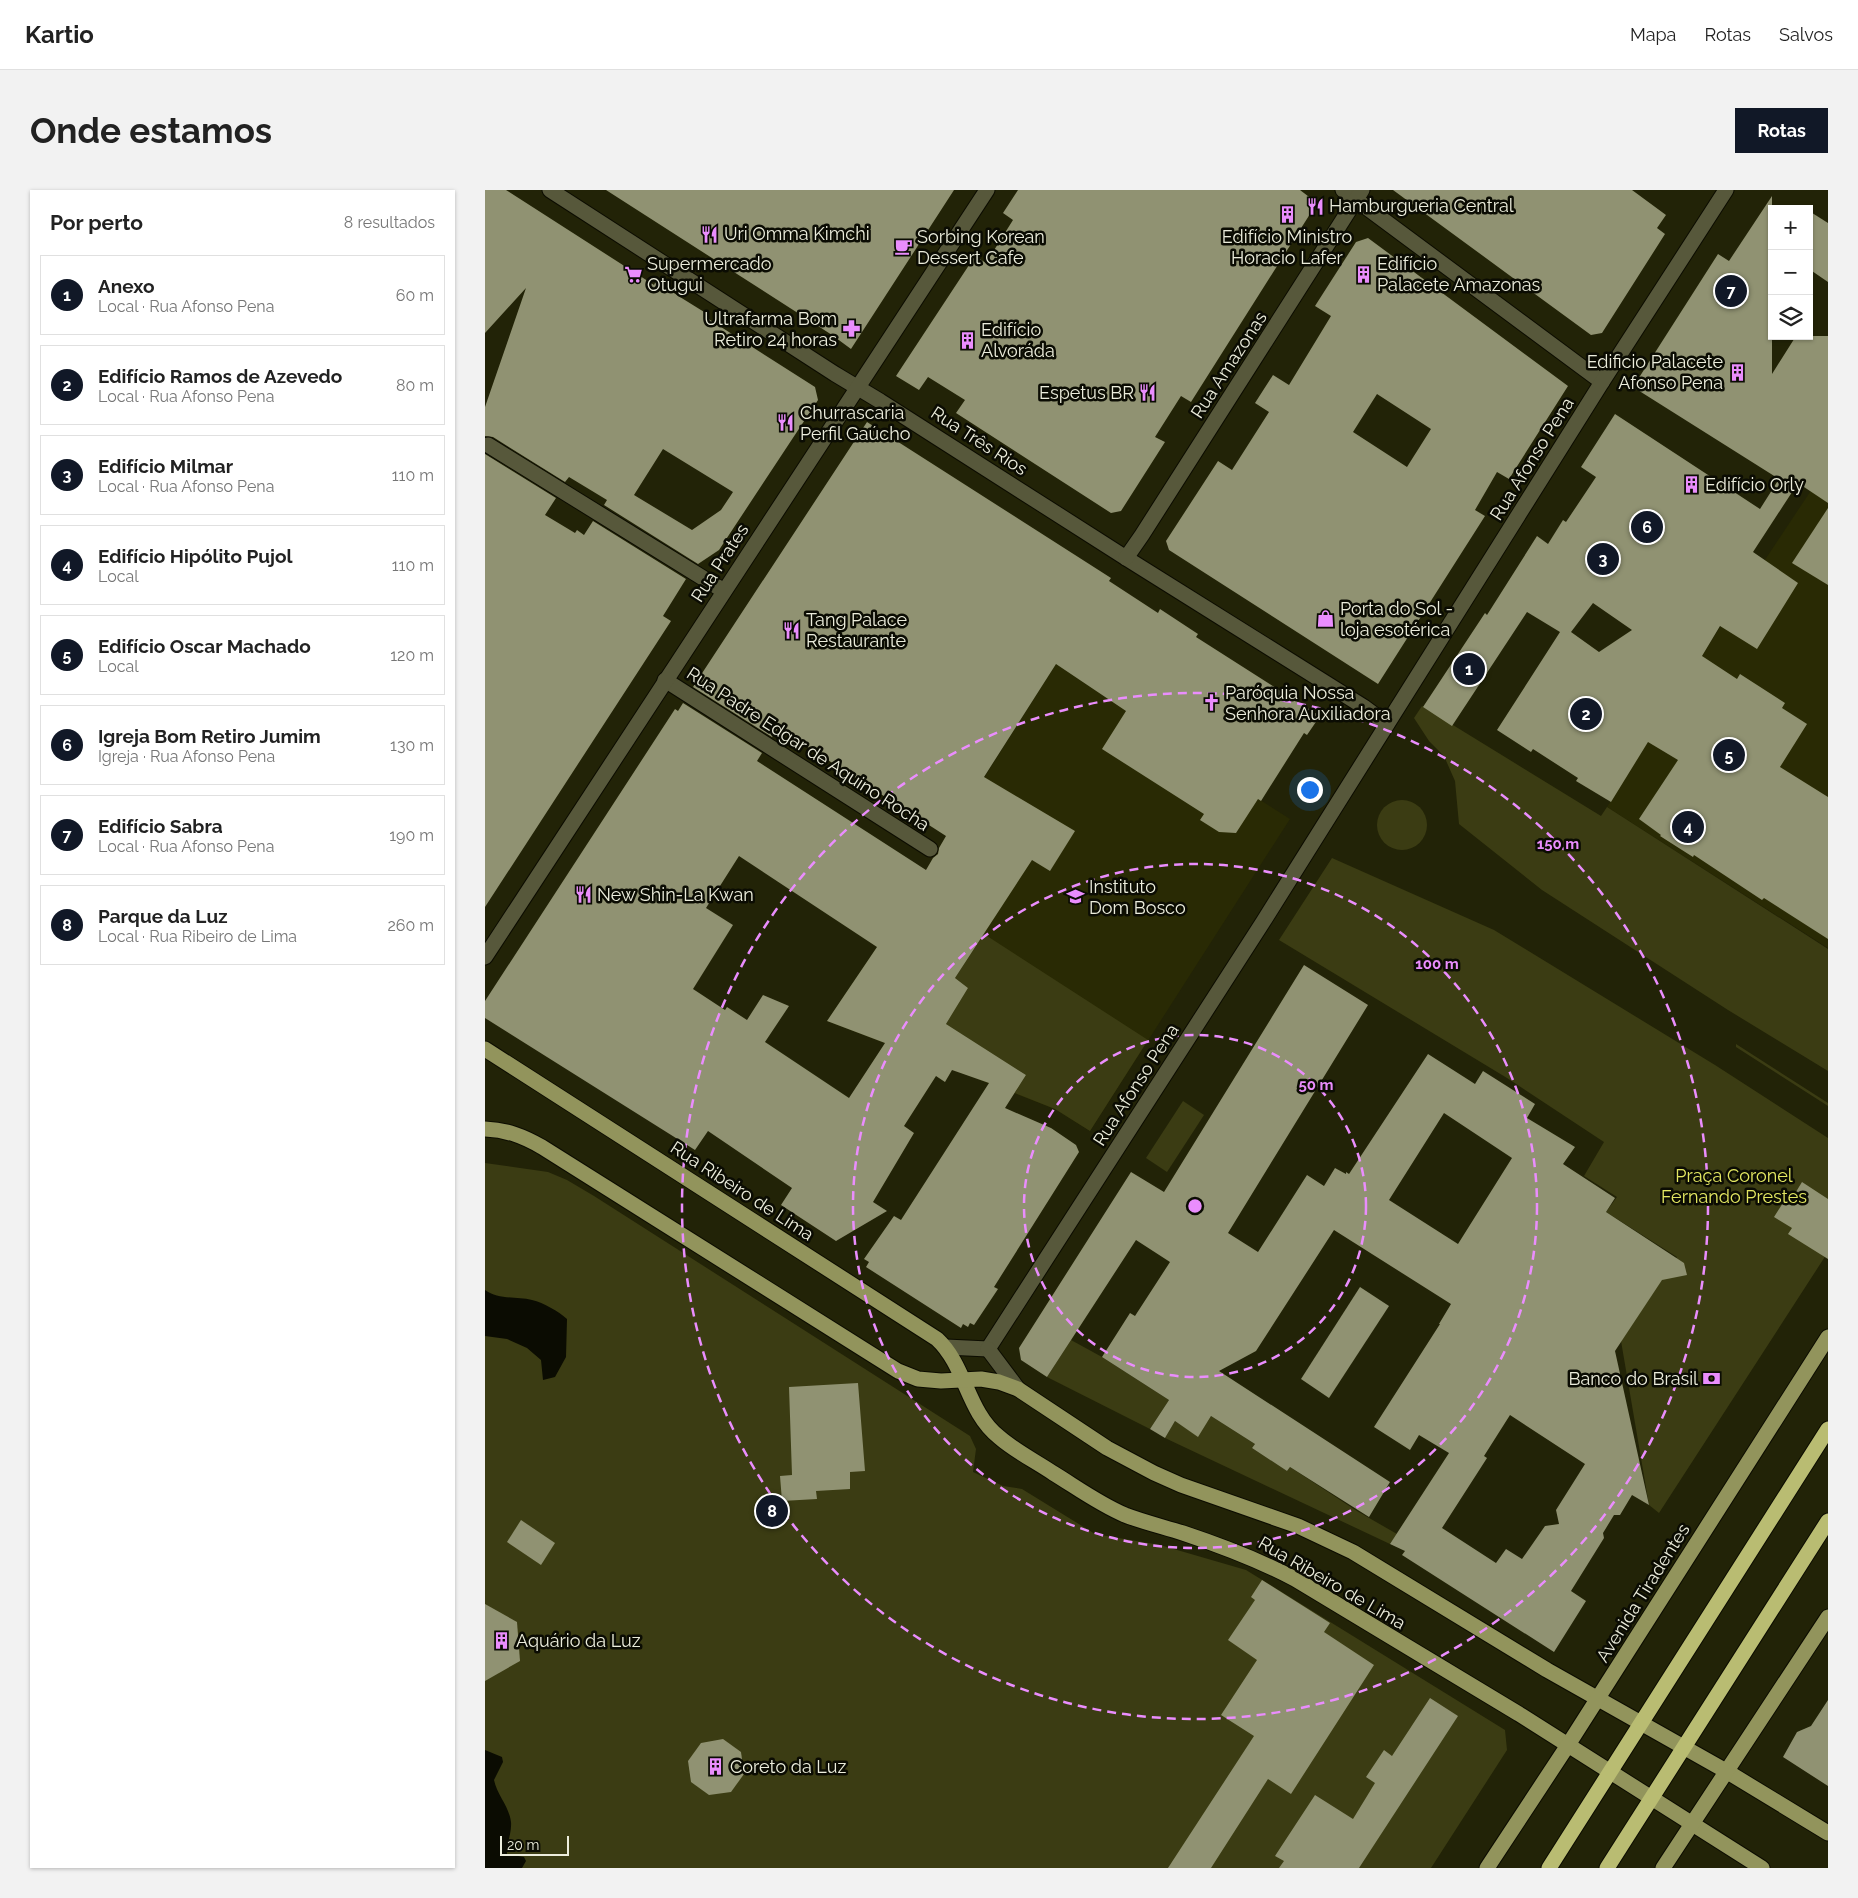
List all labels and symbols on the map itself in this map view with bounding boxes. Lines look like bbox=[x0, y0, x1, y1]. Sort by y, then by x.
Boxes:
place label: Hamburgueria Central bbox=[1329, 195, 1514, 216]
restaurant icon: Hamburgueria Central bbox=[1305, 196, 1325, 216]
building icon: Edifício Ministro Horacio Lafer bbox=[1277, 204, 1297, 224]
place label: Uri Omma Kimchi bbox=[724, 223, 870, 244]
restaurant icon: Uri Omma Kimchi bbox=[700, 224, 720, 244]
place label: Sorbing Korean Dessert Cafe bbox=[917, 226, 1045, 268]
place label: Edifício Ministro Horacio Lafer bbox=[1222, 226, 1352, 268]
cafe icon: Sorbing Korean Dessert Cafe bbox=[893, 237, 913, 257]
place label: Supermercado Otugui bbox=[647, 253, 772, 295]
place label: Edifício Palacete Amazonas bbox=[1377, 253, 1541, 295]
supermarket icon: Supermercado Otugui bbox=[623, 264, 643, 284]
building icon: Edifício Palacete Amazonas bbox=[1353, 264, 1373, 284]
pin: 7 bbox=[1715, 272, 1747, 310]
street label: Rua Amazonas bbox=[1186, 307, 1271, 422]
place label: Ultrafarma Bom Retiro 24 horas bbox=[704, 308, 837, 350]
pharmacy icon: Ultrafarma Bom Retiro 24 horas bbox=[841, 319, 861, 339]
place label: Edifício Alvoráda bbox=[981, 319, 1055, 361]
building icon: Edifício Alvoráda bbox=[957, 330, 977, 350]
place label: Edificio Palacete Afonso Pena bbox=[1587, 351, 1723, 393]
building icon: Edificio Palacete Afonso Pena bbox=[1727, 362, 1747, 382]
place label: Espetus BR bbox=[1039, 382, 1134, 403]
restaurant icon: Espetus BR bbox=[1138, 383, 1158, 403]
street label: Rua Afonso Pena bbox=[1485, 393, 1578, 524]
place label: Churrascaria Perfil Gaúcho bbox=[800, 402, 911, 444]
street label: Rua Três Rios bbox=[927, 402, 1032, 480]
restaurant icon: Churrascaria Perfil Gaúcho bbox=[776, 413, 796, 433]
place label: Edifício Orly bbox=[1705, 474, 1804, 495]
building icon: Edifício Orly bbox=[1681, 475, 1701, 495]
pin: 6 bbox=[1631, 508, 1663, 546]
street label: Rua Prates bbox=[687, 519, 753, 606]
pin: 3 bbox=[1587, 540, 1619, 578]
place label: Porta do Sol - loja esotérica bbox=[1340, 598, 1453, 640]
place label: Tang Palace Restaurante bbox=[806, 609, 908, 651]
shop icon: Porta do Sol - loja esotérica bbox=[1316, 609, 1336, 629]
restaurant icon: Tang Palace Restaurante bbox=[782, 620, 802, 640]
pin: 1 bbox=[1453, 650, 1485, 688]
street label: Rua Padre Edgar de Aquino Rocha bbox=[683, 662, 933, 835]
place label: Paróquia Nossa Senhora Auxiliadora bbox=[1225, 682, 1391, 724]
church icon: Paróquia Nossa Senhora Auxiliadora bbox=[1201, 693, 1221, 713]
pin: 2 bbox=[1570, 695, 1602, 733]
pin: 5 bbox=[1713, 736, 1745, 774]
your location bbox=[1297, 777, 1323, 803]
pin: 4 bbox=[1672, 808, 1704, 846]
text: 150 m bbox=[1537, 835, 1579, 853]
place label: Instituto Dom Bosco bbox=[1089, 876, 1186, 918]
place label: New Shin-La Kwan bbox=[597, 884, 754, 905]
restaurant icon: New Shin-La Kwan bbox=[573, 885, 593, 905]
school or university icon: Instituto Dom Bosco bbox=[1065, 887, 1085, 907]
text: 100 m bbox=[1415, 955, 1459, 973]
street label: Rua Afonso Pena bbox=[1088, 1020, 1183, 1149]
text: 50 m bbox=[1298, 1076, 1334, 1094]
street label: Rua Ribeiro de Lima bbox=[667, 1136, 818, 1245]
park label: Praça Coronel Fernando Prestes bbox=[1661, 1165, 1807, 1207]
centre of rings bbox=[1186, 1197, 1204, 1215]
place label: Banco do Brasil bbox=[1569, 1368, 1698, 1389]
bank icon: Banco do Brasil bbox=[1702, 1369, 1722, 1389]
pin: 8 bbox=[756, 1492, 788, 1530]
street label: Avenida Tiradentes bbox=[1591, 1519, 1694, 1666]
street label: Rua Ribeiro de Lima bbox=[1255, 1532, 1410, 1633]
place label: Aquário da Luz bbox=[516, 1630, 641, 1651]
building icon: Aquário da Luz bbox=[492, 1631, 512, 1651]
place label: Coreto da Luz bbox=[730, 1756, 846, 1777]
building icon: Coreto da Luz bbox=[706, 1757, 726, 1777]
scale bar bbox=[500, 1833, 569, 1856]

